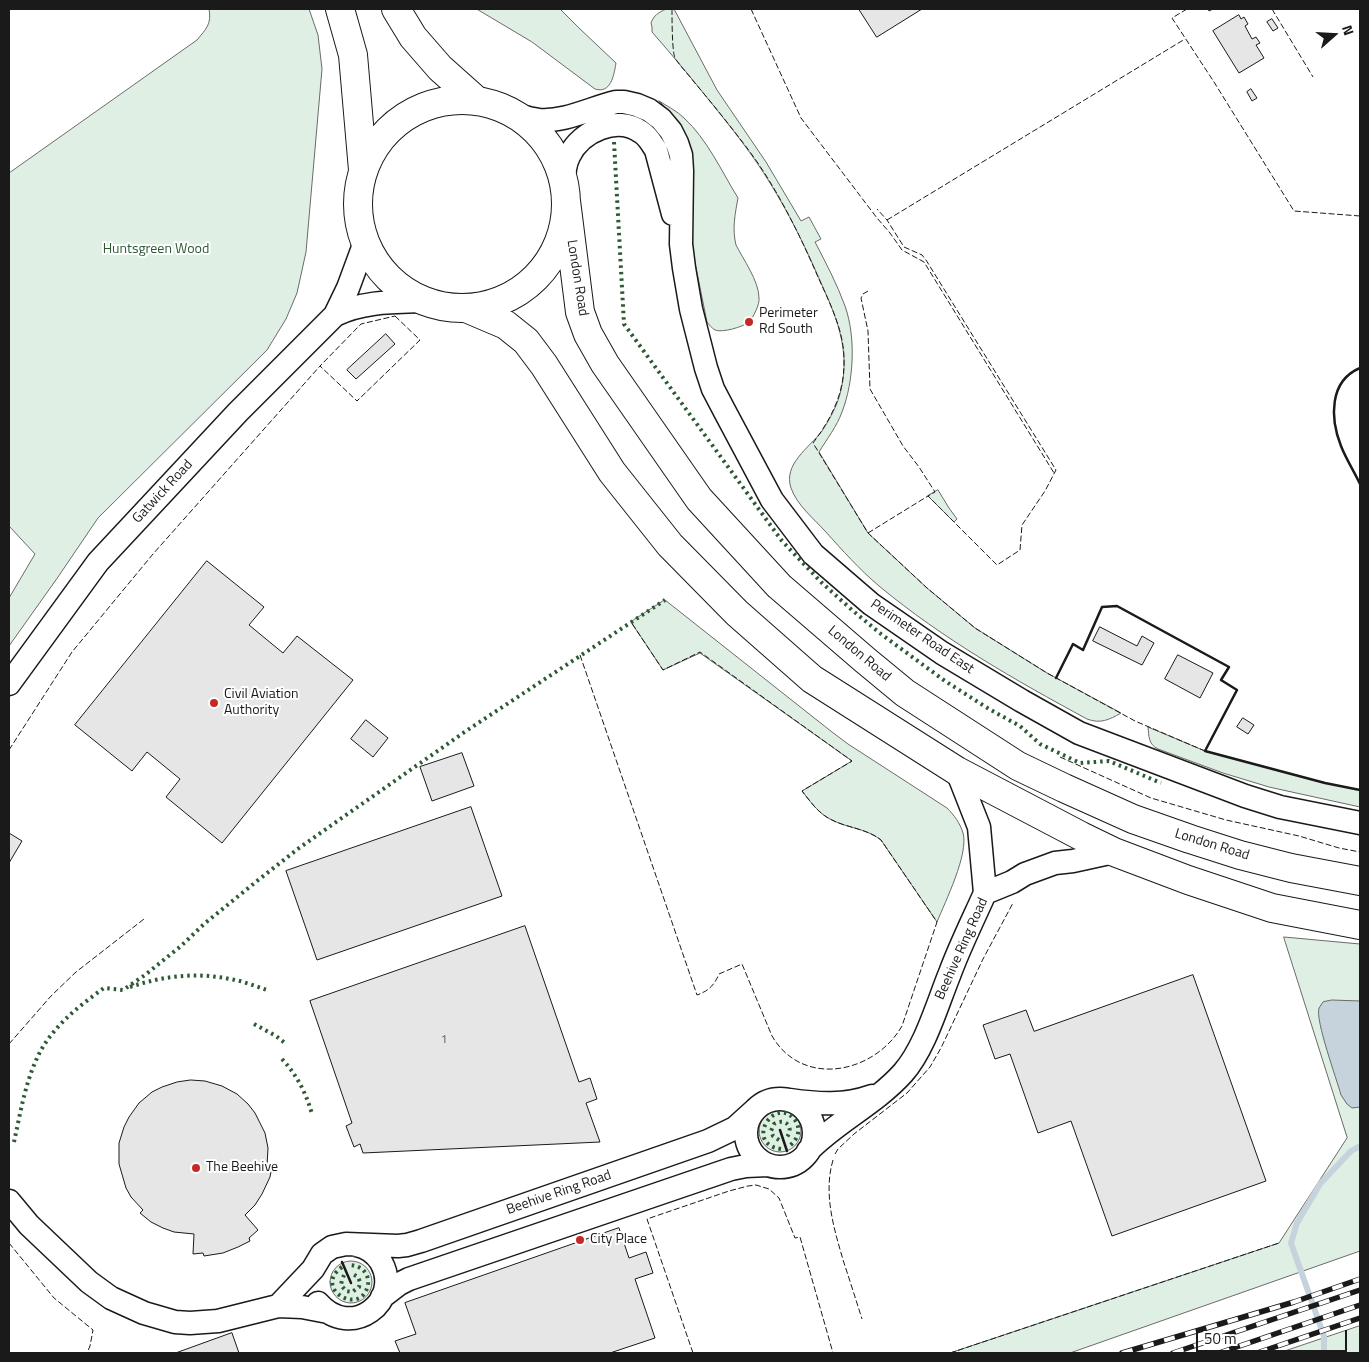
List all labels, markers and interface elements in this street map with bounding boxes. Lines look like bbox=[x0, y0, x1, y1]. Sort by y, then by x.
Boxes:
north arrow bbox=[1309, 10, 1359, 60]
text: N bbox=[1337, 22, 1360, 38]
street label: London Road bbox=[563, 239, 591, 317]
park label: Huntsgreen Wood bbox=[103, 242, 209, 258]
place label: Perimeter Rd South bbox=[759, 306, 818, 338]
marker: Perimeter Rd South bbox=[743, 316, 755, 328]
street label: Gatwick Road bbox=[129, 457, 197, 527]
street label: Perimeter Road East bbox=[867, 596, 977, 678]
street label: London Road bbox=[824, 623, 894, 685]
place label: Civil Aviation Authority bbox=[224, 687, 299, 720]
marker: Civil Aviation Authority bbox=[208, 697, 220, 709]
street label: London Road bbox=[1173, 826, 1251, 864]
street label: Beehive Ring Road bbox=[932, 895, 992, 1003]
house number: 1 bbox=[441, 1033, 447, 1047]
place label: The Beehive bbox=[206, 1160, 278, 1176]
marker: The Beehive bbox=[190, 1162, 202, 1174]
street label: Beehive Ring Road bbox=[504, 1167, 614, 1219]
place label: City Place bbox=[590, 1232, 647, 1248]
marker: City Place bbox=[574, 1234, 586, 1246]
scale bar bbox=[1199, 1320, 1350, 1352]
text: 50 m bbox=[1204, 1327, 1237, 1350]

